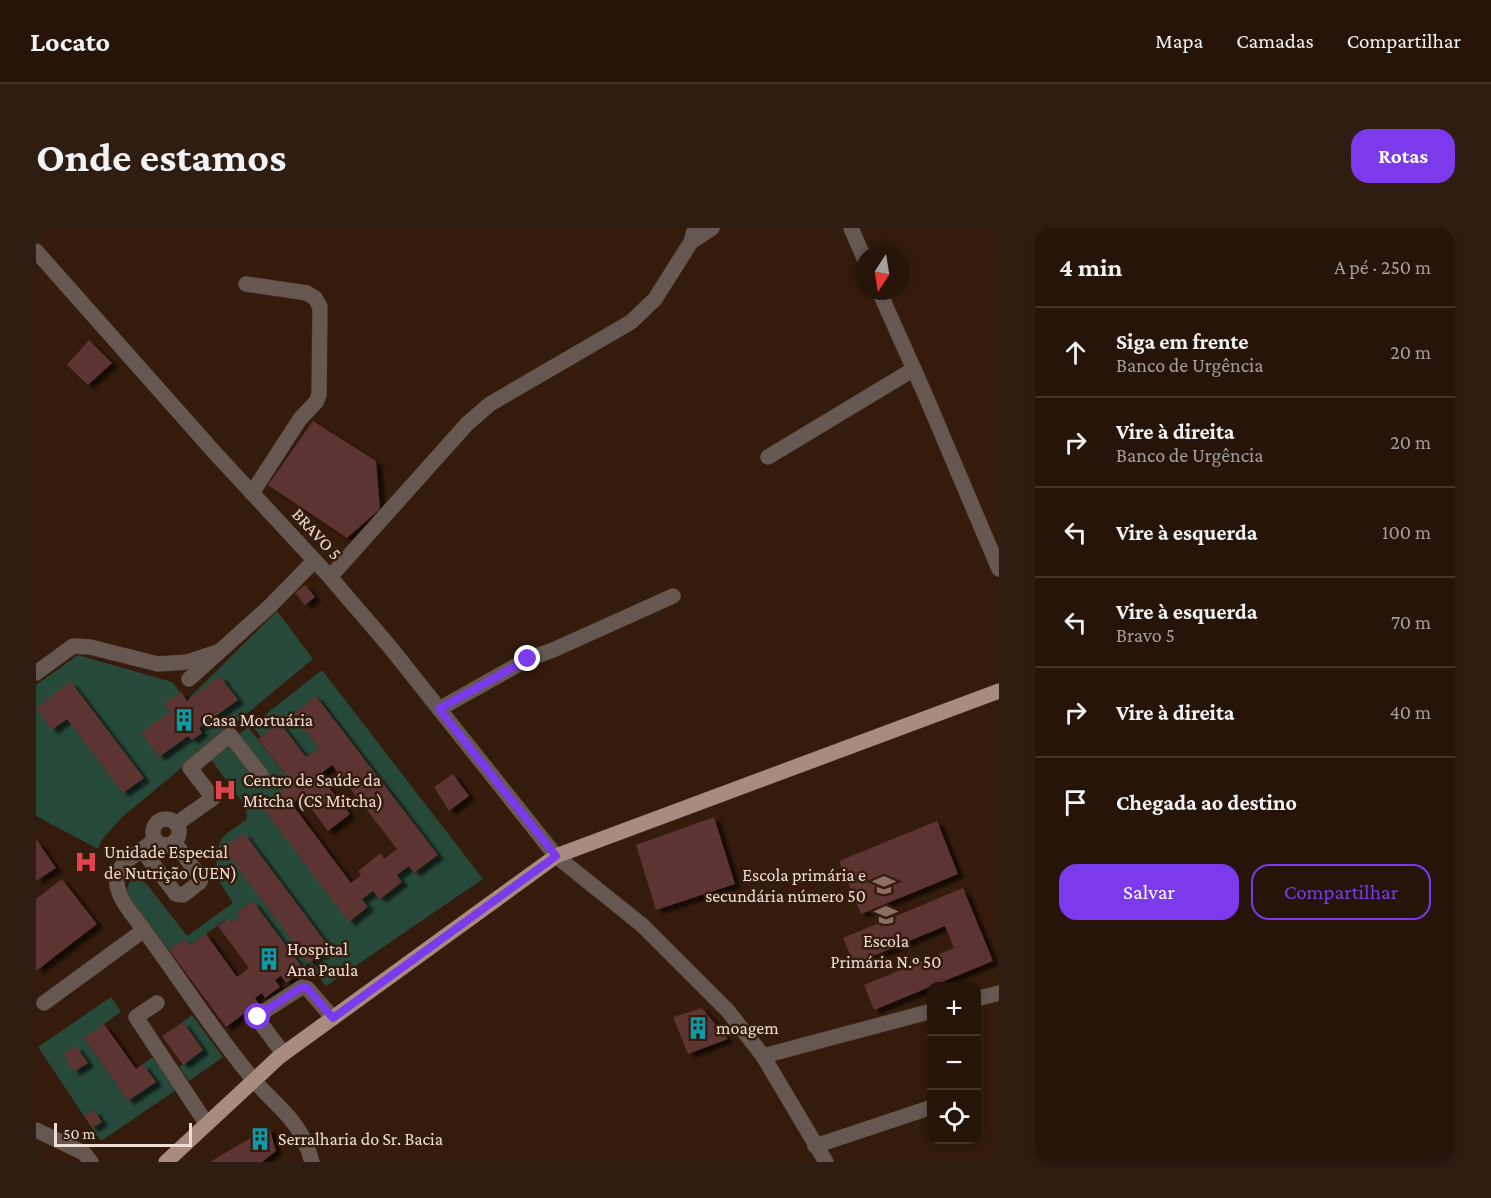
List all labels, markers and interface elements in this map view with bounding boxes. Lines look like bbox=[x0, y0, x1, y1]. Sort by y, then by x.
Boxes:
text: Locato bbox=[30, 26, 110, 57]
text: Mapa bbox=[1155, 29, 1203, 53]
text: Camadas bbox=[1236, 29, 1314, 53]
text: Compartilhar bbox=[1347, 29, 1461, 53]
button: Rotas bbox=[1351, 129, 1455, 183]
text: Onde estamos bbox=[36, 133, 286, 180]
north arrow bbox=[855, 246, 909, 300]
text: 4 min bbox=[1059, 253, 1123, 282]
text: A pé · 250 m bbox=[1334, 256, 1431, 278]
text: Siga em frente bbox=[1116, 329, 1249, 354]
icon: ahead bbox=[1059, 336, 1092, 369]
text: 20 m bbox=[1390, 341, 1431, 363]
text: Banco de Urgência bbox=[1116, 354, 1264, 376]
text: Vire à direita bbox=[1116, 419, 1235, 444]
icon: right bbox=[1059, 426, 1092, 459]
text: 20 m bbox=[1390, 431, 1431, 453]
text: Banco de Urgência bbox=[1116, 444, 1264, 466]
street label: BRAVO 5 bbox=[288, 504, 346, 564]
icon: left bbox=[1059, 516, 1092, 549]
text: Vire à esquerda bbox=[1116, 520, 1257, 545]
text: 100 m bbox=[1382, 521, 1431, 543]
text: Vire à esquerda bbox=[1116, 599, 1257, 624]
icon: left bbox=[1059, 606, 1092, 639]
text: 70 m bbox=[1391, 611, 1431, 633]
text: Bravo 5 bbox=[1116, 624, 1175, 646]
route end bbox=[514, 645, 540, 671]
icon: right bbox=[1059, 696, 1092, 729]
text: Vire à direita bbox=[1116, 700, 1235, 725]
text: 40 m bbox=[1390, 701, 1431, 723]
building icon: Casa Mortuária bbox=[171, 707, 197, 733]
place label: Casa Mortuária bbox=[202, 710, 313, 730]
place label: Centro de Saúde da Mitcha (CS Mitcha) bbox=[243, 770, 383, 812]
hospital icon: Centro de Saúde da Mitcha (CS Mitcha) bbox=[212, 777, 238, 803]
icon: arrive bbox=[1059, 786, 1092, 819]
text: Chegada ao destino bbox=[1116, 790, 1297, 815]
place label: Unidade Especial de Nutrição (UEN) bbox=[104, 842, 237, 884]
hospital icon: Unidade Especial de Nutrição (UEN) bbox=[73, 849, 99, 875]
button: Salvar bbox=[1059, 864, 1239, 920]
button: Compartilhar bbox=[1251, 864, 1431, 920]
place label: Escola primária e secundária número 50 bbox=[705, 865, 866, 906]
school or university icon: Escola primária e secundária número 50 bbox=[871, 872, 897, 898]
school or university icon: Escola Primária N.º 50 bbox=[873, 902, 899, 928]
place label: Escola Primária N.º 50 bbox=[831, 931, 941, 972]
place label: Hospital Ana Paula bbox=[287, 939, 358, 980]
building icon: Hospital Ana Paula bbox=[256, 946, 282, 972]
map controls bbox=[927, 982, 981, 1144]
button: + bbox=[927, 982, 981, 1036]
route start bbox=[244, 1003, 270, 1029]
building icon: moagem bbox=[685, 1015, 711, 1041]
place label: moagem bbox=[716, 1018, 779, 1038]
button: − bbox=[927, 1036, 981, 1090]
button: locate bbox=[927, 1090, 981, 1144]
scale bar bbox=[54, 1120, 192, 1148]
text: 50 m bbox=[63, 1125, 95, 1142]
building icon: Serralharia do Sr. Bacia bbox=[247, 1126, 273, 1152]
place label: Serralharia do Sr. Bacia bbox=[278, 1129, 443, 1149]

